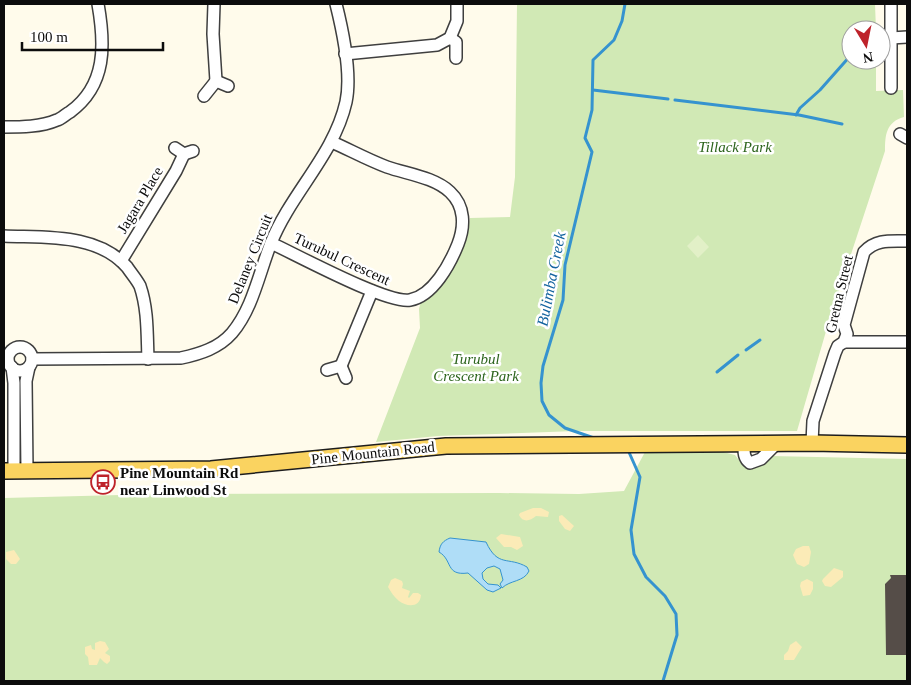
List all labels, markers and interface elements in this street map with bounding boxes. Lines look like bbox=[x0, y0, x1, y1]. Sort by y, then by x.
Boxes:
scale bar bbox=[22, 20, 164, 52]
north arrow bbox=[841, 20, 891, 70]
text: 100 m bbox=[30, 29, 68, 45]
text: N bbox=[862, 49, 874, 66]
park label: Tillack Park bbox=[698, 139, 772, 155]
street label: Jagara Place bbox=[114, 164, 166, 236]
street label: Delaney Circuit bbox=[225, 211, 276, 306]
water label: Bulimba Creek bbox=[534, 229, 569, 328]
street label: Turubul Crescent bbox=[291, 230, 393, 289]
street label: Gretna Street bbox=[822, 253, 856, 335]
park label: Turubul Crescent Park bbox=[433, 351, 519, 384]
street label: Pine Mountain Road bbox=[310, 439, 436, 467]
place label: Pine Mountain Rd near Linwood St bbox=[120, 465, 239, 498]
bus stop icon: Pine Mountain Rd near Linwood St bbox=[90, 469, 116, 495]

